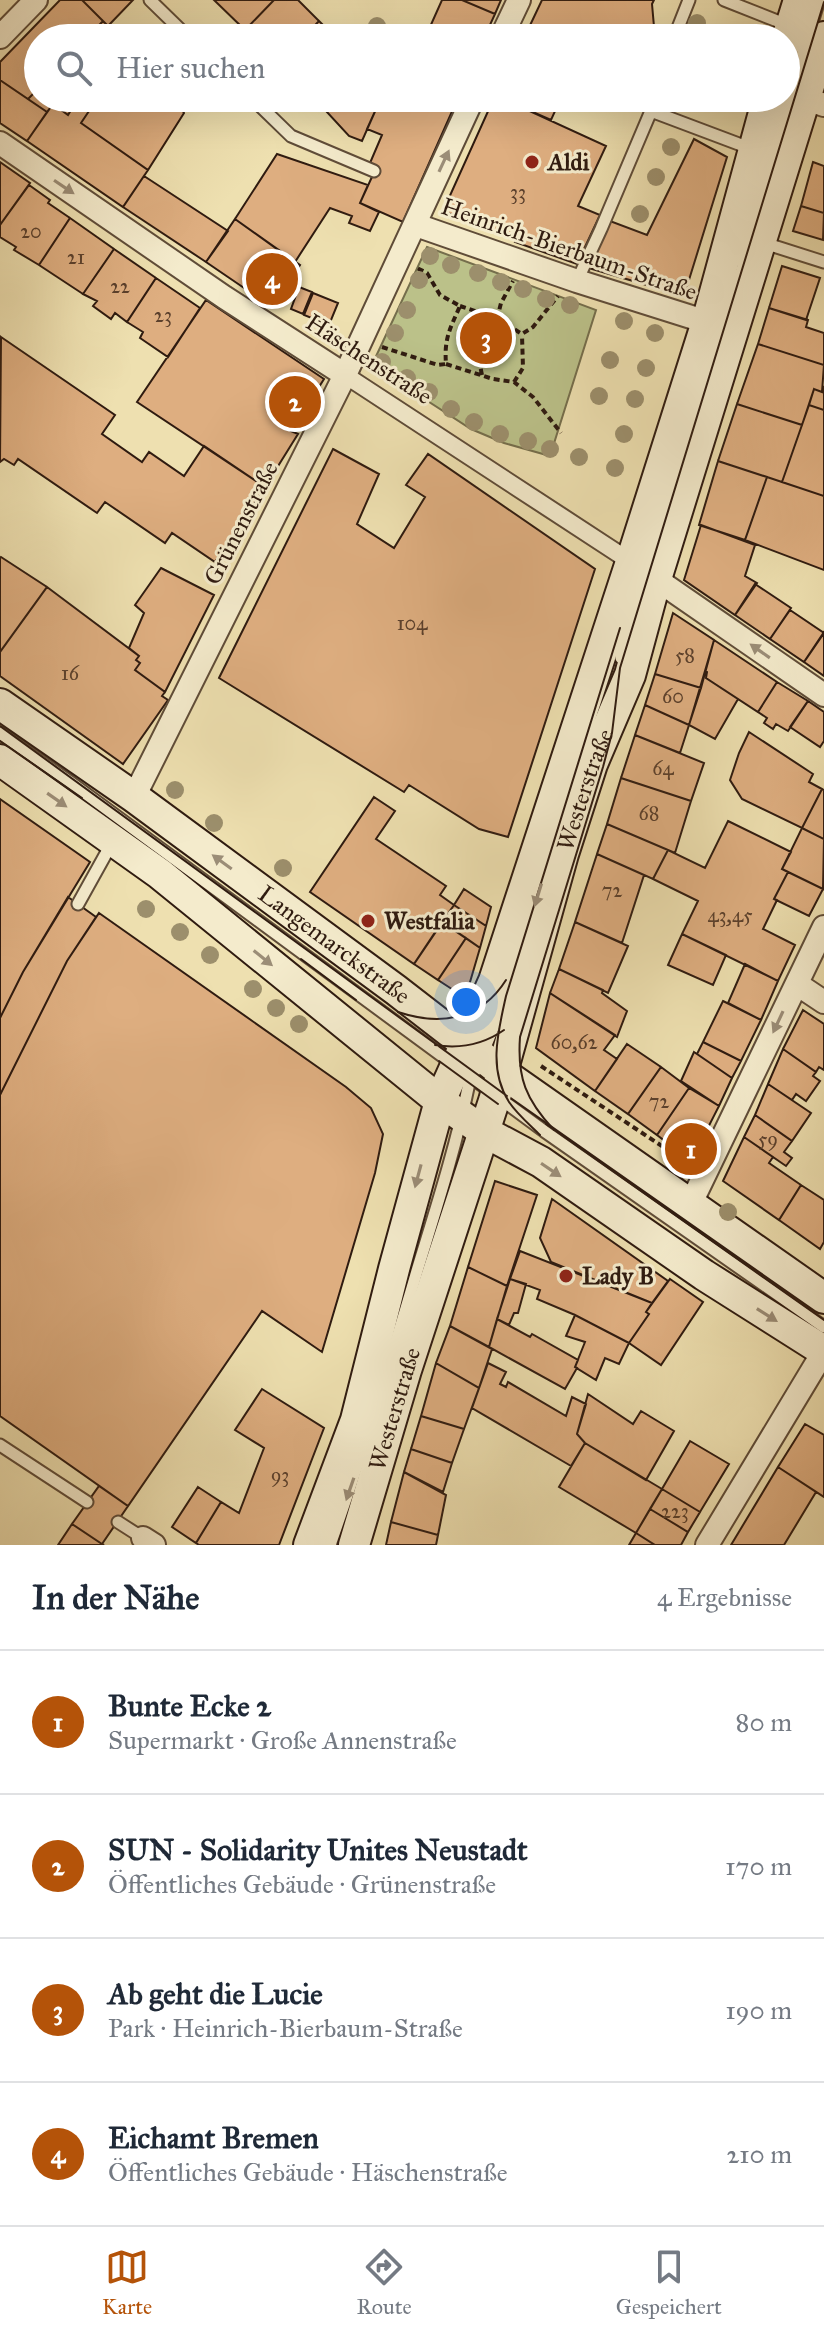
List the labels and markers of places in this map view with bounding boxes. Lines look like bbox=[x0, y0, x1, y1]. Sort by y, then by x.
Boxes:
place label: Aldi bbox=[546, 147, 590, 177]
marker: Aldi bbox=[523, 153, 541, 171]
pin: 4 bbox=[246, 249, 298, 309]
pin: 3 bbox=[460, 308, 512, 368]
pin: 2 bbox=[269, 372, 321, 432]
place label: Westfalia bbox=[384, 906, 475, 936]
marker: Westfalia bbox=[359, 912, 377, 930]
pin: 1 bbox=[665, 1119, 717, 1179]
place label: Lady B bbox=[582, 1261, 654, 1291]
marker: Lady B bbox=[557, 1267, 575, 1285]

